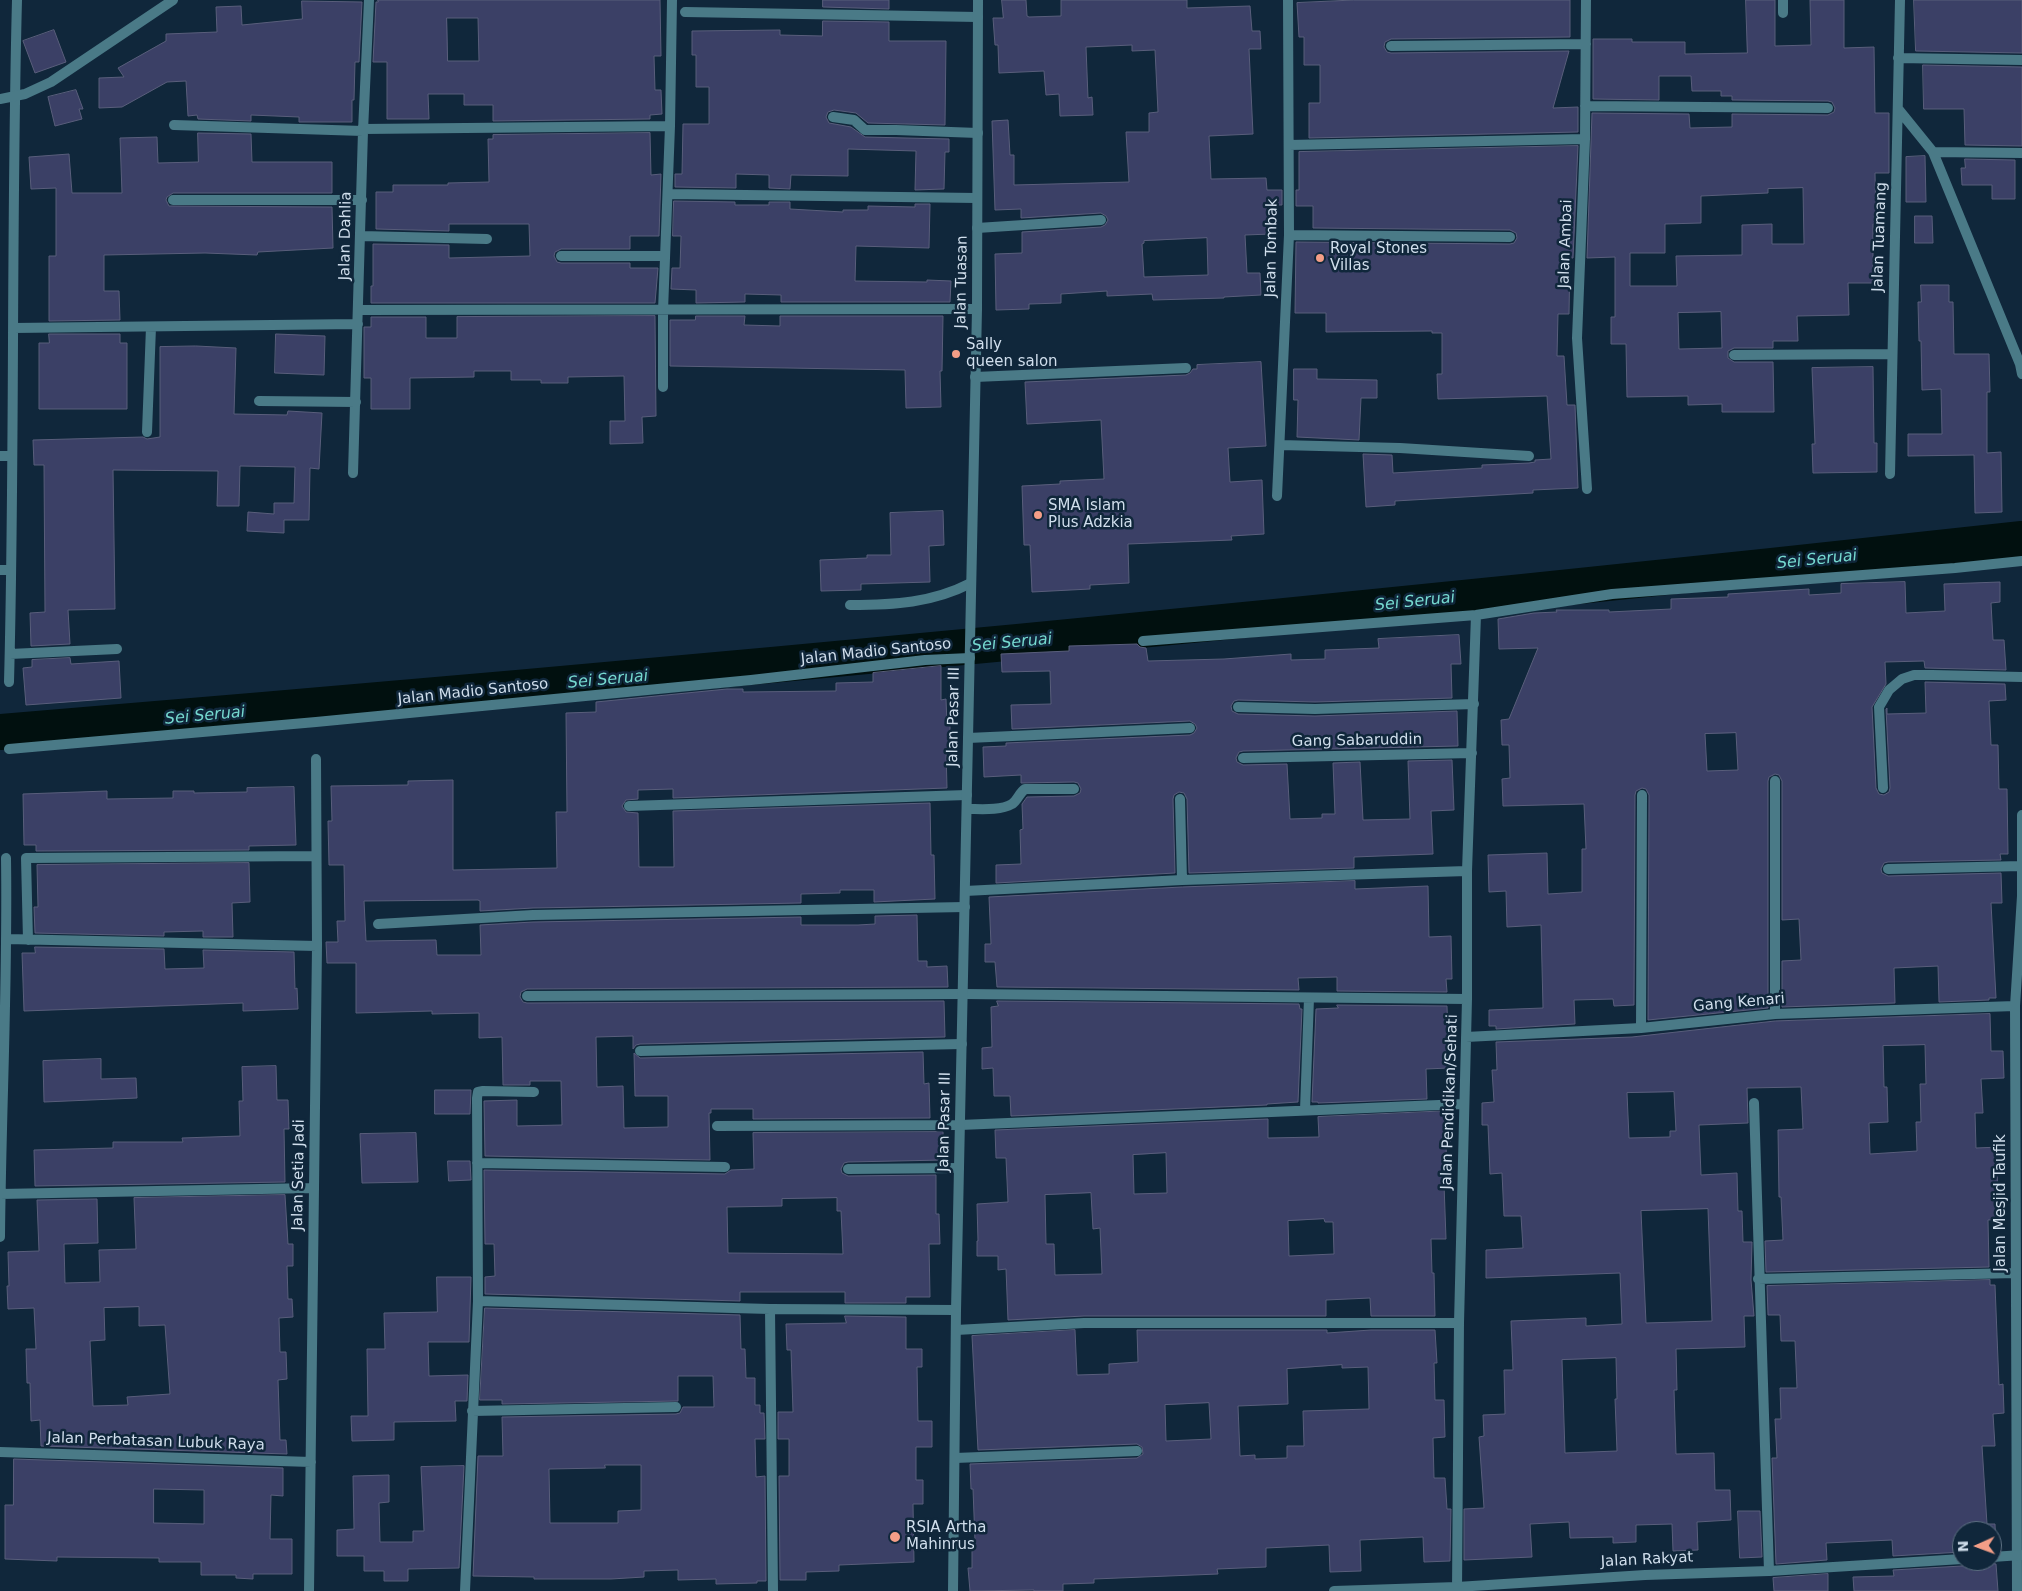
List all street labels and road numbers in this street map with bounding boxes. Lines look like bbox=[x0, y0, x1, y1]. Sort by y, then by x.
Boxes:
street label: Jalan Tuamang bbox=[1869, 182, 1891, 292]
street label: Jalan Dahlia bbox=[336, 191, 356, 281]
street label: Jalan Tombak bbox=[1262, 198, 1282, 298]
street label: Jalan Ambai bbox=[1555, 199, 1577, 289]
street label: Jalan Tuasan bbox=[952, 235, 972, 329]
street label: Jalan Madio Santoso bbox=[800, 635, 952, 669]
street label: Jalan Pasar III bbox=[944, 667, 964, 767]
street label: Jalan Madio Santoso bbox=[397, 675, 549, 709]
street label: Gang Sabaruddin bbox=[1292, 731, 1422, 751]
street label: Gang Kenari bbox=[1692, 990, 1786, 1016]
street label: Jalan Pendidikan/Sehati bbox=[1438, 1014, 1462, 1190]
street label: Jalan Pasar III bbox=[935, 1072, 955, 1172]
street label: Jalan Setia Jadi bbox=[289, 1119, 309, 1231]
street label: Jalan Mesjid Taufik bbox=[1992, 1134, 2010, 1272]
street label: Jalan Perbatasan Lubuk Raya bbox=[47, 1429, 265, 1455]
street label: Jalan Rakyat bbox=[1600, 1549, 1694, 1571]

